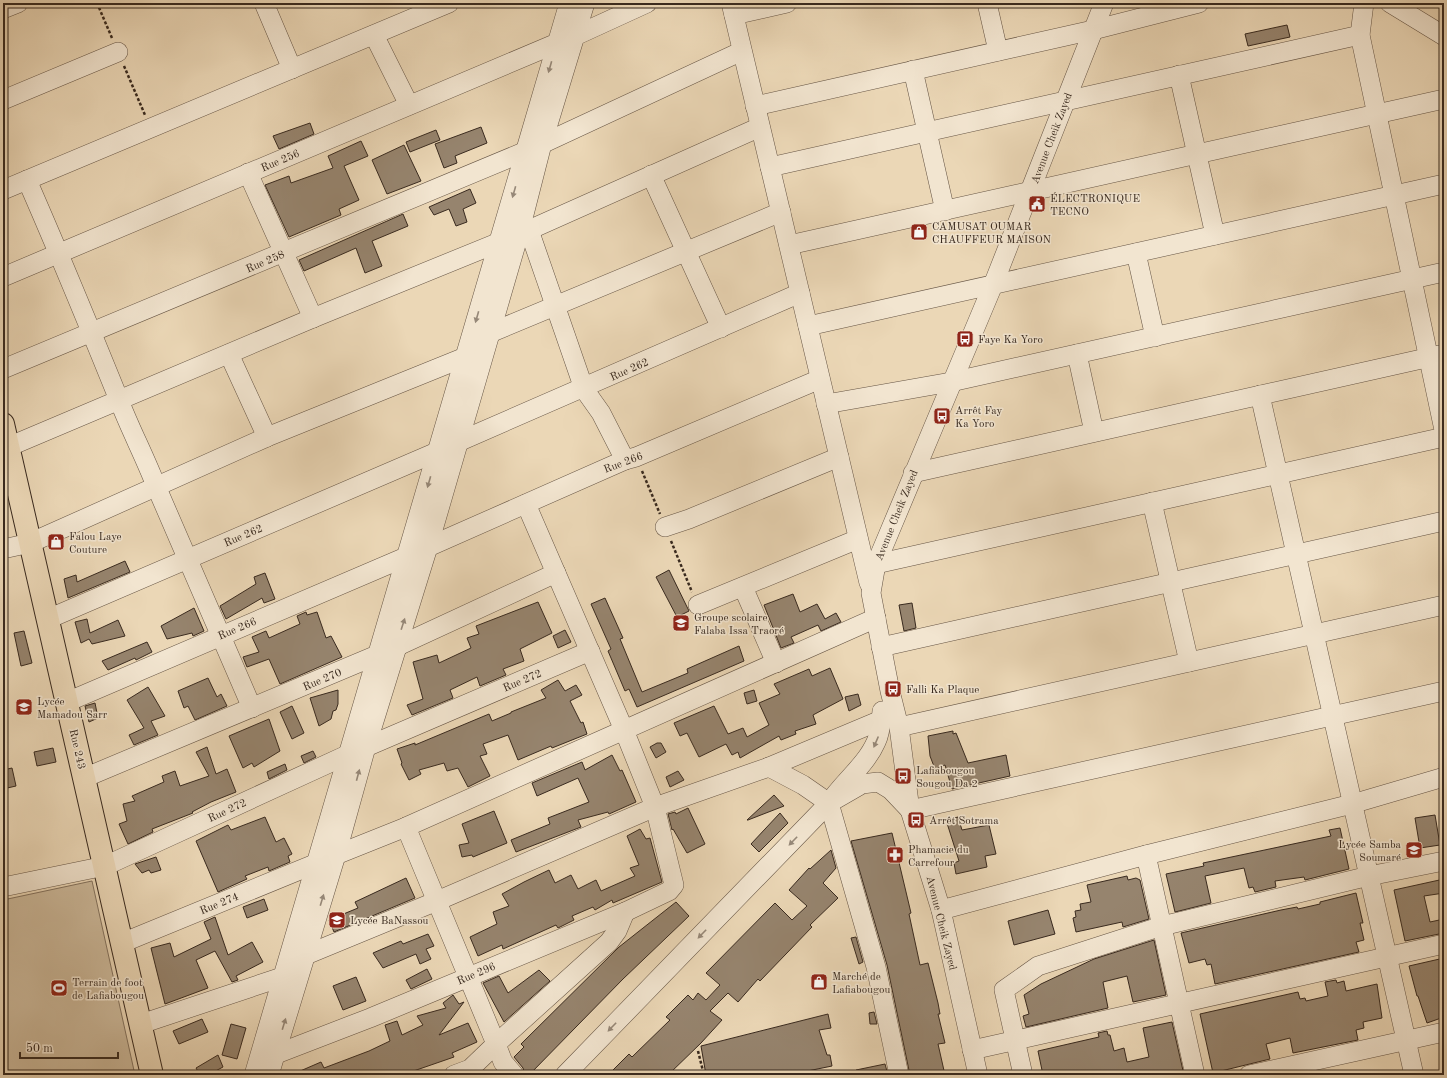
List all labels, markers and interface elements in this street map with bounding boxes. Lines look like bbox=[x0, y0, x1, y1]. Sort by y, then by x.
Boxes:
one-way arrow bbox=[547, 62, 553, 74]
street label: Avenue Cheik Zayed bbox=[1030, 91, 1075, 186]
street label: Rue 256 bbox=[260, 148, 302, 174]
one-way arrow bbox=[511, 186, 517, 198]
place label: ÉLECTRONIQUE TECNO bbox=[1050, 192, 1140, 218]
public building icon: ÉLECTRONIQUE TECNO bbox=[1027, 194, 1047, 214]
shop icon: CAMUSAT OUMAR CHAUFFEUR MAISON bbox=[909, 222, 929, 242]
place label: CAMUSAT OUMAR CHAUFFEUR MAISON bbox=[932, 222, 1052, 246]
street label: Rue 258 bbox=[245, 249, 287, 275]
one-way arrow bbox=[474, 311, 480, 323]
bus stop icon: Faye Ka Yoro bbox=[955, 329, 975, 349]
place label: Faye Ka Yoro bbox=[978, 335, 1043, 346]
street label: Rue 262 bbox=[609, 357, 651, 384]
bus stop icon: Arrêt Fay Ka Yoro bbox=[932, 406, 952, 426]
place label: Arrêt Fay Ka Yoro bbox=[955, 406, 1002, 430]
street label: Rue 266 bbox=[602, 451, 645, 476]
street label: Avenue Cheik Zayed bbox=[874, 468, 921, 562]
one-way arrow bbox=[426, 476, 432, 488]
street label: Rue 262 bbox=[223, 523, 265, 549]
shop icon: Falou Laye Couture bbox=[46, 532, 66, 552]
place label: Falou Laye Couture bbox=[69, 532, 122, 556]
school or university icon: Groupe scolaire Falaba Issa Traoré bbox=[671, 613, 691, 633]
place label: Groupe scolaire Falaba Issa Traoré bbox=[694, 613, 784, 637]
street label: Rue 266 bbox=[217, 616, 259, 642]
one-way arrow bbox=[401, 617, 407, 629]
street label: Rue 270 bbox=[302, 667, 344, 693]
street label: Rue 272 bbox=[502, 668, 544, 694]
bus stop icon: Falli Ka Plaque bbox=[883, 679, 903, 699]
place label: Falli Ka Plaque bbox=[906, 685, 979, 696]
school or university icon: Lycée Mamadou Sarr bbox=[14, 697, 34, 717]
place label: Lycée Mamadou Sarr bbox=[37, 697, 108, 721]
street label: Rue 243 bbox=[67, 728, 87, 771]
one-way arrow bbox=[872, 736, 878, 748]
bus stop icon: Lafiabougou Sougou Da 2 bbox=[893, 766, 913, 786]
place label: Lafiabougou Sougou Da 2 bbox=[916, 766, 978, 790]
one-way arrow bbox=[355, 769, 361, 781]
street label: Rue 272 bbox=[207, 798, 249, 825]
bus stop icon: Arrêt Sotrama bbox=[906, 810, 926, 830]
place label: Arrêt Sotrama bbox=[929, 816, 999, 827]
one-way arrow bbox=[788, 836, 798, 846]
place label: Lycée Samba Soumaré bbox=[1338, 840, 1402, 864]
school or university icon: Lycée Samba Soumaré bbox=[1404, 840, 1424, 860]
pharmacy icon: Phamacie du Carrefour bbox=[885, 845, 905, 865]
place label: Phamacie du Carrefour bbox=[908, 845, 969, 869]
street label: Avenue Cheik Zayed bbox=[924, 875, 958, 972]
street label: Rue 274 bbox=[198, 892, 241, 917]
one-way arrow bbox=[319, 894, 325, 906]
school or university icon: Lycée BaNassou bbox=[327, 910, 347, 930]
place label: Lycée BaNassou bbox=[350, 916, 429, 927]
one-way arrow bbox=[697, 929, 707, 939]
street label: Rue 296 bbox=[456, 961, 498, 987]
shop icon: Marché de Lafiabougou bbox=[809, 972, 829, 992]
place label: Marché de Lafiabougou bbox=[832, 972, 890, 996]
sports icon: Terrain de foot de Lafiabougou bbox=[49, 978, 69, 998]
place label: Terrain de foot de Lafiabougou bbox=[72, 978, 144, 1002]
one-way arrow bbox=[281, 1018, 287, 1030]
one-way arrow bbox=[607, 1022, 617, 1032]
scale bar bbox=[20, 1034, 118, 1060]
text: 50 m bbox=[26, 1042, 53, 1055]

